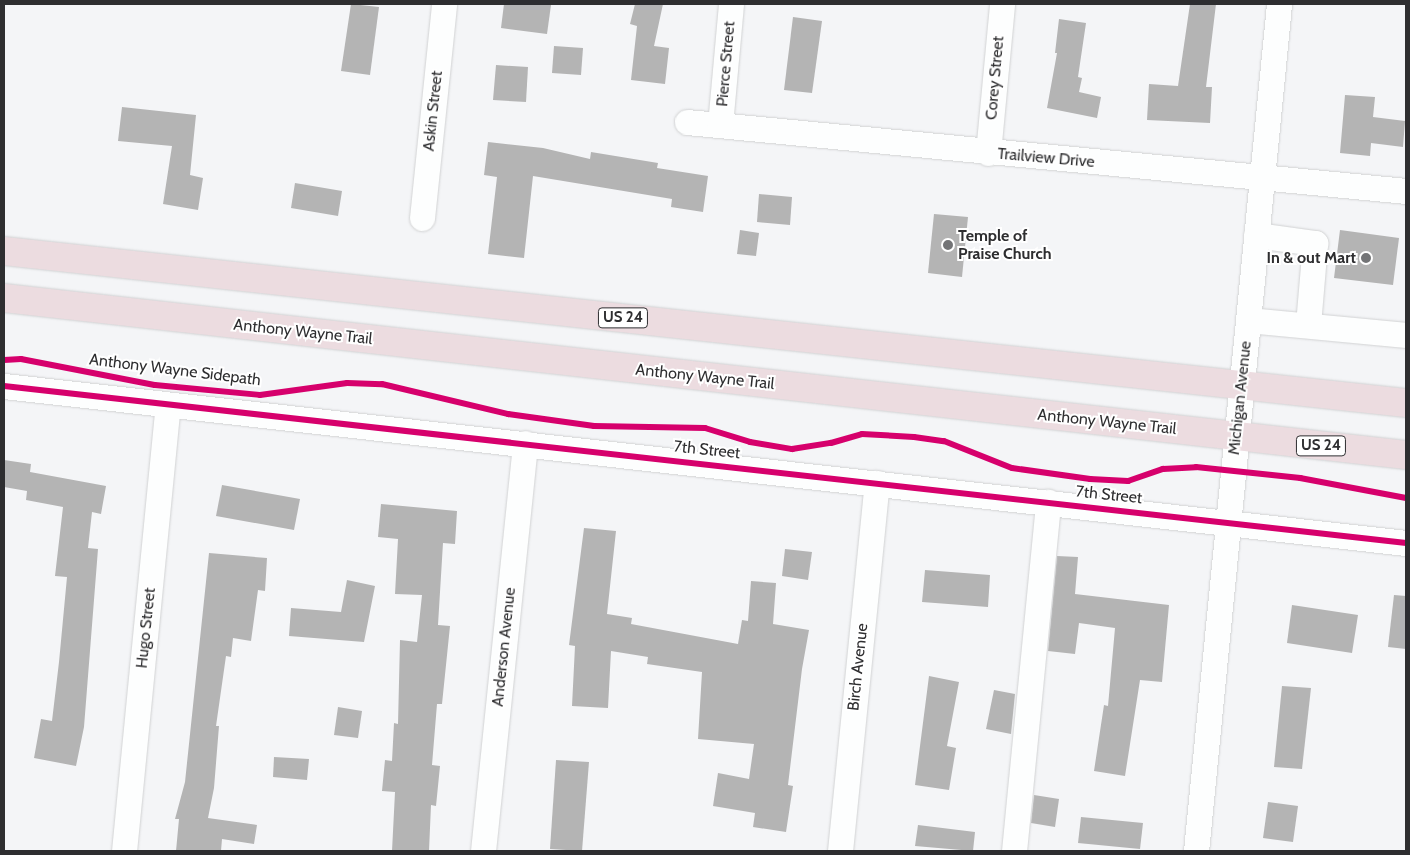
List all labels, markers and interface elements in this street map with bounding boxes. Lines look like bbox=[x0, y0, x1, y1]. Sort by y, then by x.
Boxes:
street label: Pierce Street bbox=[713, 21, 739, 107]
street label: Corey Street bbox=[982, 35, 1008, 121]
street label: Askin Street bbox=[419, 70, 447, 152]
street label: Trailview Drive bbox=[997, 144, 1095, 172]
place label: Temple of Praise Church bbox=[958, 226, 1052, 264]
marker: Temple of Praise Church bbox=[942, 239, 954, 251]
place label: In & out Mart bbox=[1267, 248, 1356, 268]
marker: In & out Mart bbox=[1360, 252, 1372, 264]
road number: US 24 bbox=[597, 306, 649, 330]
street label: Anthony Wayne Trail bbox=[233, 315, 373, 349]
street label: Michigan Avenue bbox=[1224, 340, 1256, 456]
street label: Anthony Wayne Sidepath bbox=[88, 350, 262, 390]
street label: Anthony Wayne Trail bbox=[635, 360, 775, 394]
street label: Anthony Wayne Trail bbox=[1037, 405, 1177, 439]
road number: US 24 bbox=[1295, 434, 1347, 458]
street label: 7th Street bbox=[673, 437, 741, 463]
street label: 7th Street bbox=[1075, 482, 1143, 508]
street label: Hugo Street bbox=[132, 587, 160, 669]
street label: Anderson Avenue bbox=[488, 587, 520, 707]
street label: Birch Avenue bbox=[844, 622, 872, 712]

